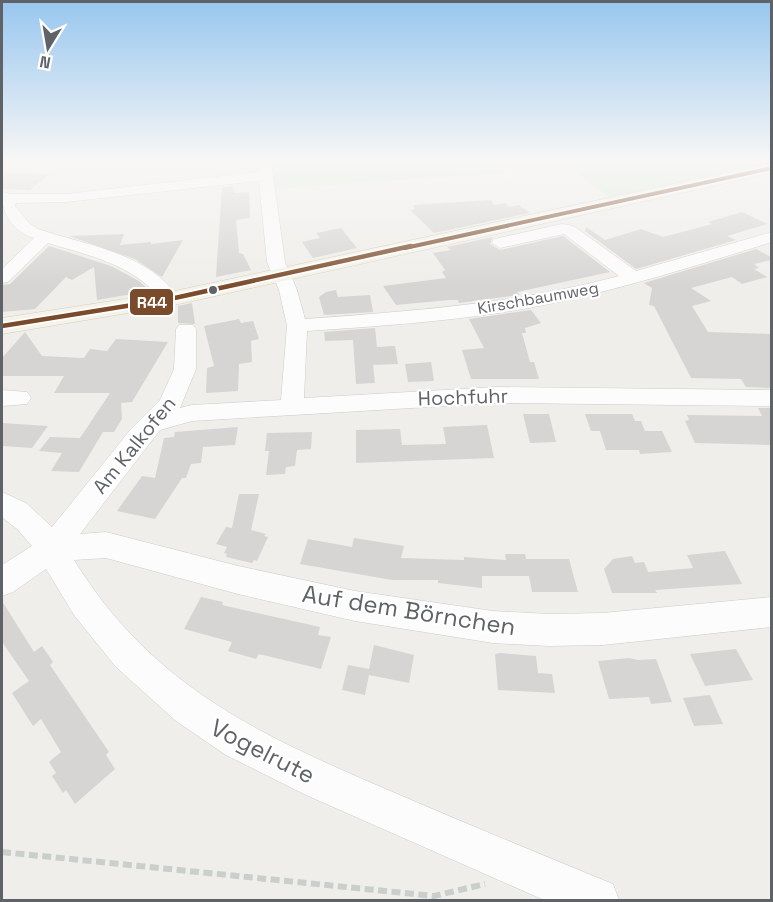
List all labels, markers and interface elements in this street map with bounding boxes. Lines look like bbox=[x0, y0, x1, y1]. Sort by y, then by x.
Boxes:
north arrow bbox=[18, 18, 78, 78]
text: N bbox=[38, 51, 53, 74]
street label: Kirschbaumweg bbox=[476, 277, 600, 319]
unlabelled marker bbox=[207, 284, 219, 296]
line badge: R44 bbox=[129, 288, 174, 316]
text: R44 bbox=[137, 292, 167, 313]
street label: Hochfuhr bbox=[417, 382, 509, 412]
street label: Am Kalkofen bbox=[87, 391, 181, 499]
street label: Auf dem Börnchen bbox=[300, 578, 518, 642]
street label: Vogelrute bbox=[206, 712, 320, 790]

